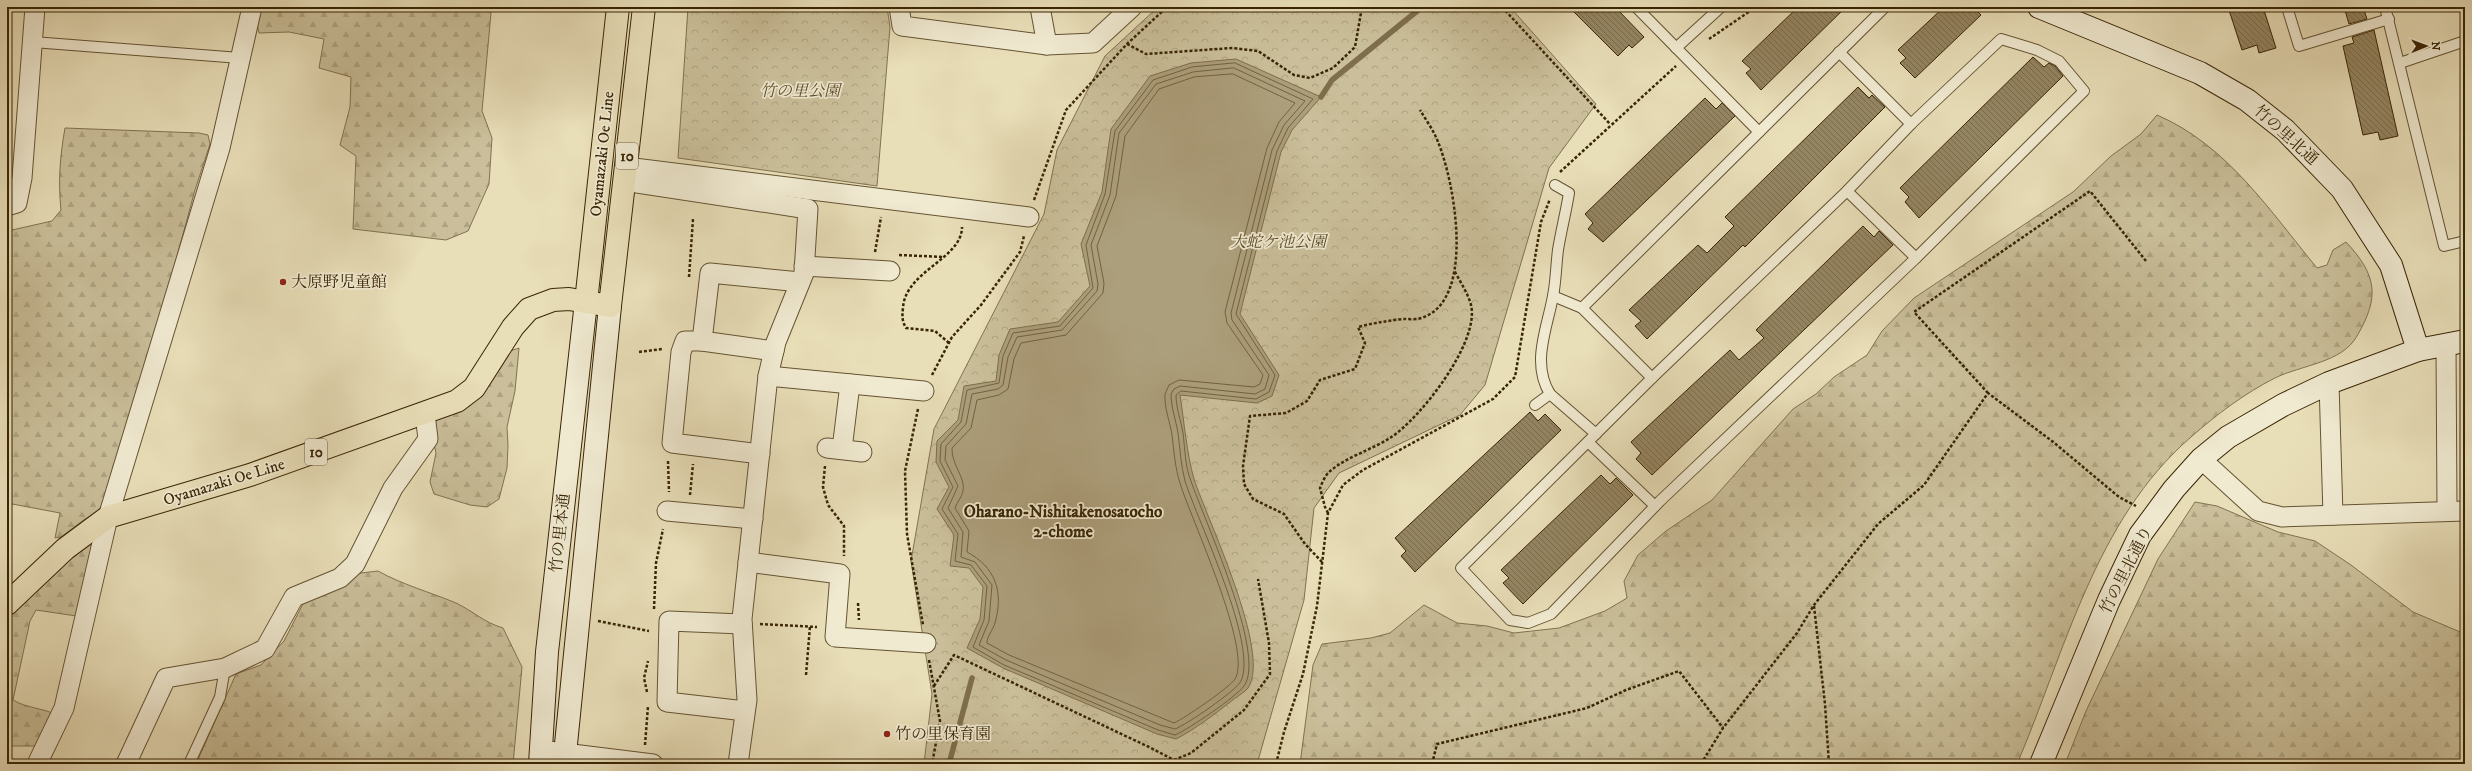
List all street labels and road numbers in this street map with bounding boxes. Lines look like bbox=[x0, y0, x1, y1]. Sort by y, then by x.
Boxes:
street label: Oyamazaki Oe Line bbox=[585, 90, 619, 218]
street label: 竹の里北通 bbox=[2250, 101, 2322, 169]
road number: 10 bbox=[616, 143, 638, 169]
road number: 10 bbox=[305, 439, 327, 465]
street label: Oyamazaki Oe Line bbox=[161, 454, 287, 510]
street label: 竹の里本通 bbox=[546, 492, 574, 574]
street label: 竹の里北通り bbox=[2095, 523, 2157, 617]

